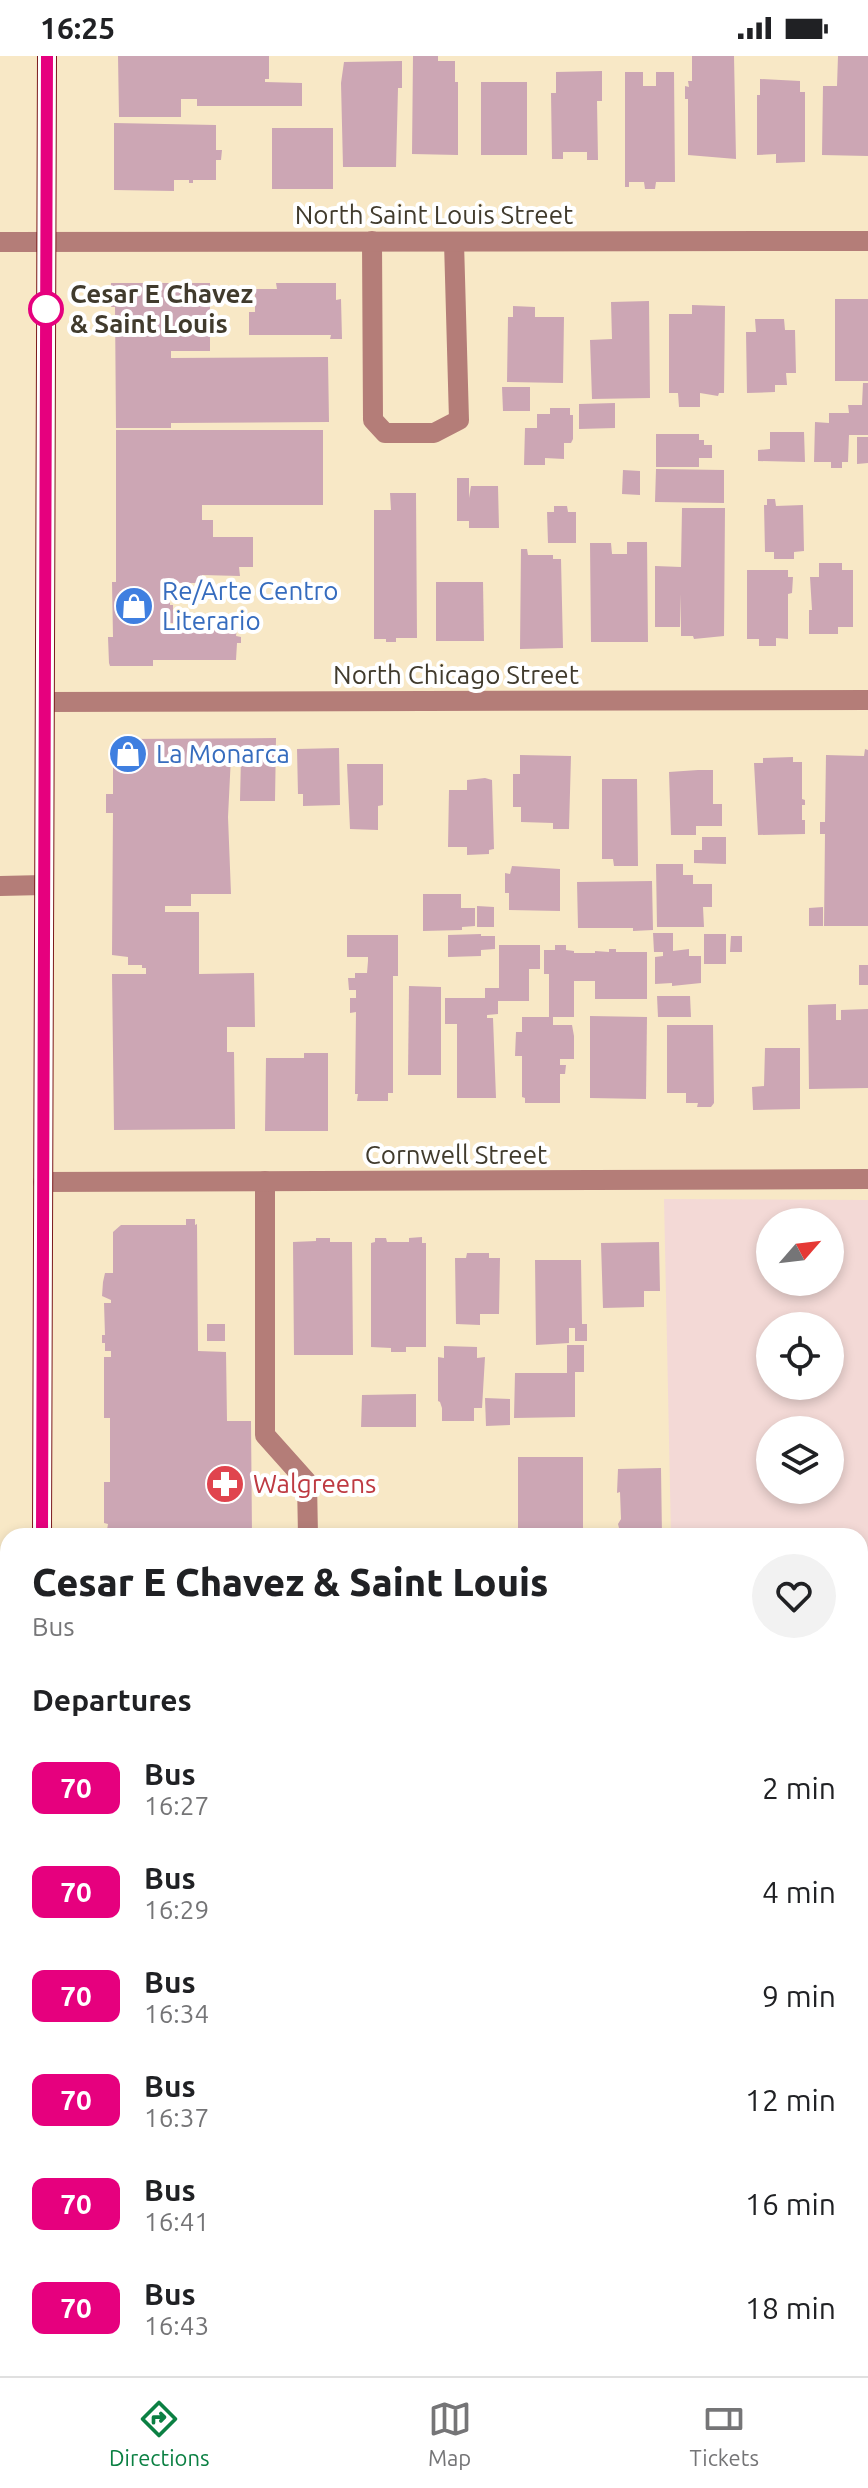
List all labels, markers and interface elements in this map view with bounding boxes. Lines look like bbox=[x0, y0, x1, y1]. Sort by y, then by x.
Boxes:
text: 16:25 bbox=[40, 11, 115, 45]
street label: North Saint Louis Street bbox=[295, 200, 573, 229]
place label: Cesar E Chavez & Saint Louis bbox=[70, 279, 253, 338]
marker: Cesar E Chavez & Saint Louis bbox=[29, 292, 63, 326]
place label: Re/Arte Centro Literario bbox=[162, 576, 339, 635]
shop icon: Re/Arte Centro Literario bbox=[113, 585, 155, 627]
street label: North Chicago Street bbox=[333, 660, 579, 689]
shop icon: La Monarca bbox=[107, 733, 149, 775]
place label: La Monarca bbox=[156, 739, 290, 768]
street label: Cornwell Street bbox=[365, 1140, 547, 1169]
north arrow bbox=[756, 1208, 844, 1296]
map controls bbox=[756, 1208, 844, 1504]
button: locate bbox=[756, 1312, 844, 1400]
button: layers bbox=[756, 1416, 844, 1504]
pharmacy icon: Walgreens bbox=[204, 1463, 246, 1505]
place label: Walgreens bbox=[253, 1469, 376, 1498]
button: heart bbox=[752, 1554, 836, 1638]
text: Cesar E Chavez & Saint Louis bbox=[32, 1561, 548, 1603]
text: Bus bbox=[32, 1612, 75, 1641]
text: Departures bbox=[32, 1683, 192, 1717]
text: Bus bbox=[144, 1757, 196, 1791]
text: 2 min bbox=[762, 1771, 836, 1805]
text: 70 bbox=[60, 1772, 92, 1803]
text: 16:27 bbox=[144, 1791, 209, 1820]
text: Bus bbox=[144, 1861, 196, 1895]
text: 4 min bbox=[762, 1875, 836, 1909]
text: 70 bbox=[60, 1876, 92, 1907]
text: 16:29 bbox=[144, 1895, 209, 1924]
text: Bus bbox=[144, 1965, 196, 1999]
text: 9 min bbox=[762, 1979, 836, 2013]
text: 70 bbox=[60, 1980, 92, 2011]
text: 16:34 bbox=[144, 1999, 209, 2028]
text: Bus bbox=[144, 2069, 196, 2103]
text: 12 min bbox=[745, 2083, 836, 2117]
text: 70 bbox=[60, 2084, 92, 2115]
text: 16:37 bbox=[144, 2103, 209, 2132]
text: Bus bbox=[144, 2173, 196, 2207]
text: 16 min bbox=[745, 2187, 836, 2221]
text: 70 bbox=[60, 2188, 92, 2219]
text: 16:41 bbox=[144, 2207, 209, 2236]
text: Bus bbox=[144, 2277, 196, 2311]
text: 18 min bbox=[745, 2291, 836, 2325]
text: 70 bbox=[60, 2292, 92, 2323]
text: 16:43 bbox=[144, 2311, 209, 2340]
tab: Directions bbox=[109, 2397, 210, 2470]
tab: Map bbox=[428, 2397, 472, 2470]
tab: Tickets bbox=[690, 2397, 759, 2470]

